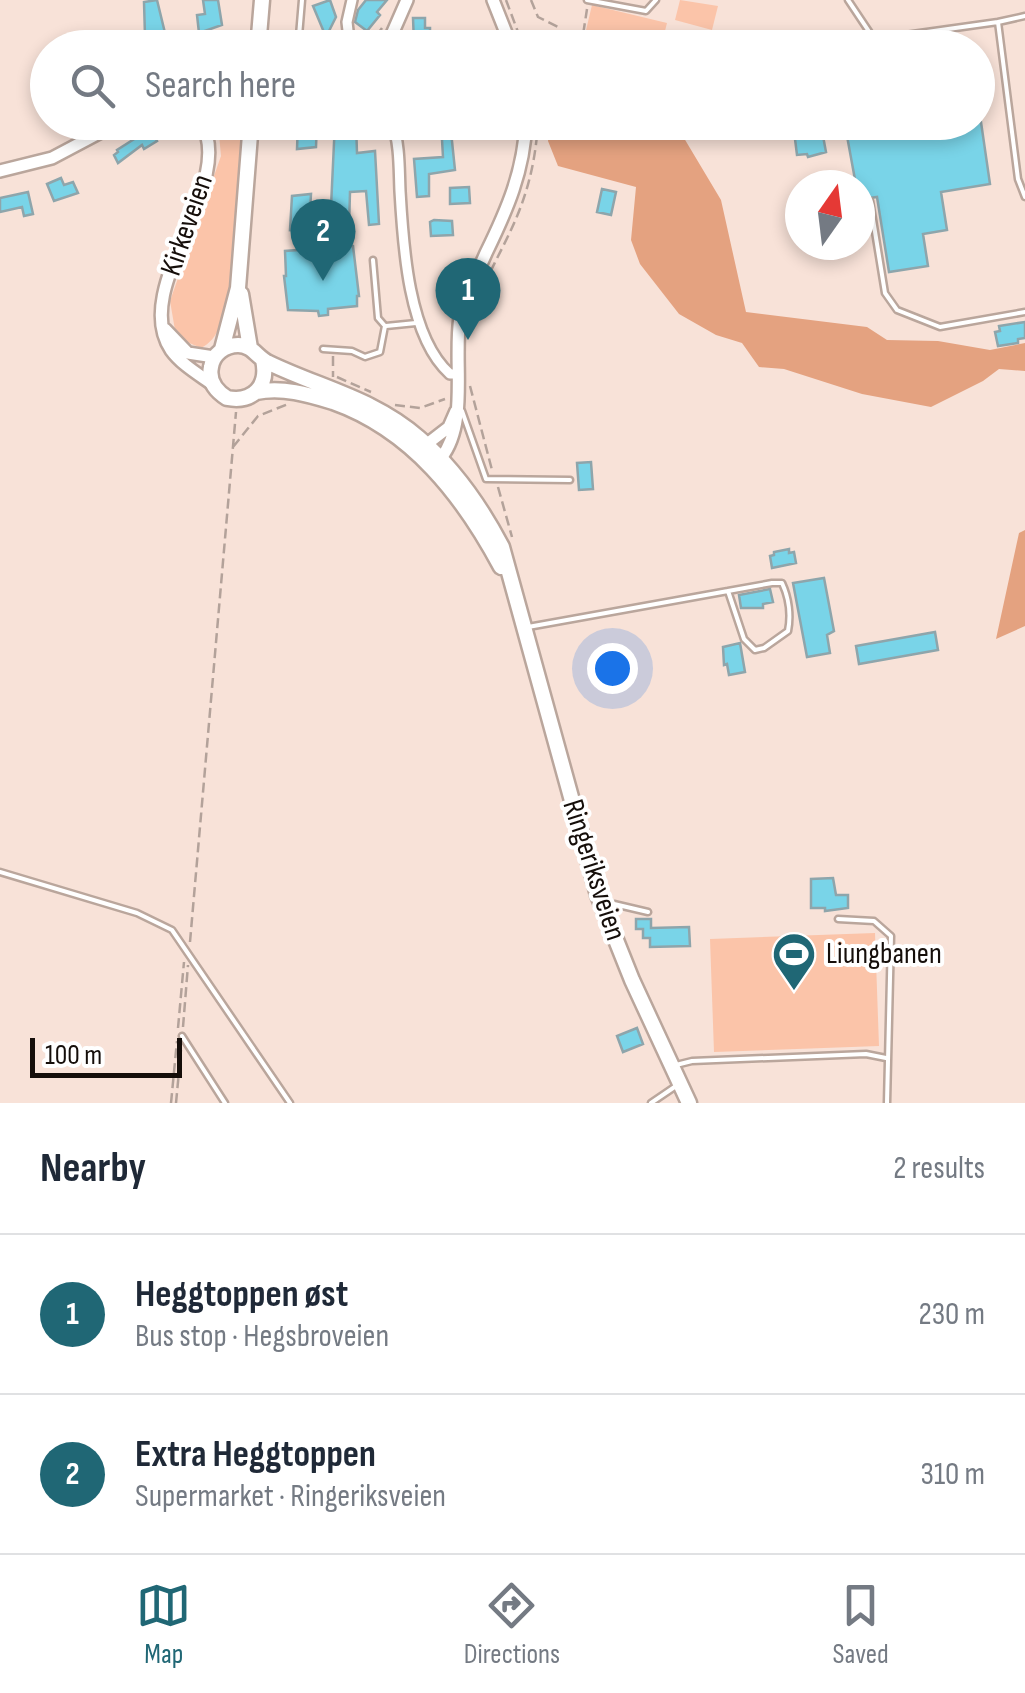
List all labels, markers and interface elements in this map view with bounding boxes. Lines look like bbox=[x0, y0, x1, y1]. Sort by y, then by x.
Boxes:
search box bbox=[30, 30, 995, 140]
icon: search bbox=[65, 58, 120, 113]
text: Search here bbox=[145, 63, 296, 108]
street label: Kirkeveien bbox=[153, 170, 221, 280]
north arrow bbox=[785, 170, 875, 260]
pin: 2 bbox=[290, 198, 356, 281]
pin: 1 bbox=[436, 258, 500, 340]
your location bbox=[587, 643, 638, 694]
street label: Ringeriksveien bbox=[554, 795, 634, 945]
sports icon: Liungbanen bbox=[771, 931, 817, 992]
place label: Liungbanen bbox=[826, 936, 942, 972]
scale bar bbox=[30, 1033, 182, 1078]
text: 100 m bbox=[45, 1039, 102, 1072]
text: Nearby bbox=[40, 1143, 146, 1194]
text: 2 results bbox=[893, 1149, 985, 1188]
text: Heggtoppen øst bbox=[135, 1272, 348, 1317]
text: 1 bbox=[66, 1295, 79, 1334]
text: 230 m bbox=[918, 1295, 985, 1334]
text: Bus stop · Hegsbroveien bbox=[135, 1317, 389, 1356]
text: Extra Heggtoppen bbox=[135, 1432, 376, 1477]
text: 2 bbox=[65, 1455, 80, 1494]
text: 310 m bbox=[920, 1455, 985, 1494]
text: Supermarket · Ringeriksveien bbox=[135, 1477, 446, 1516]
tab: Map bbox=[136, 1578, 191, 1671]
tab: Directions bbox=[464, 1578, 560, 1671]
tab: Saved bbox=[833, 1578, 889, 1671]

